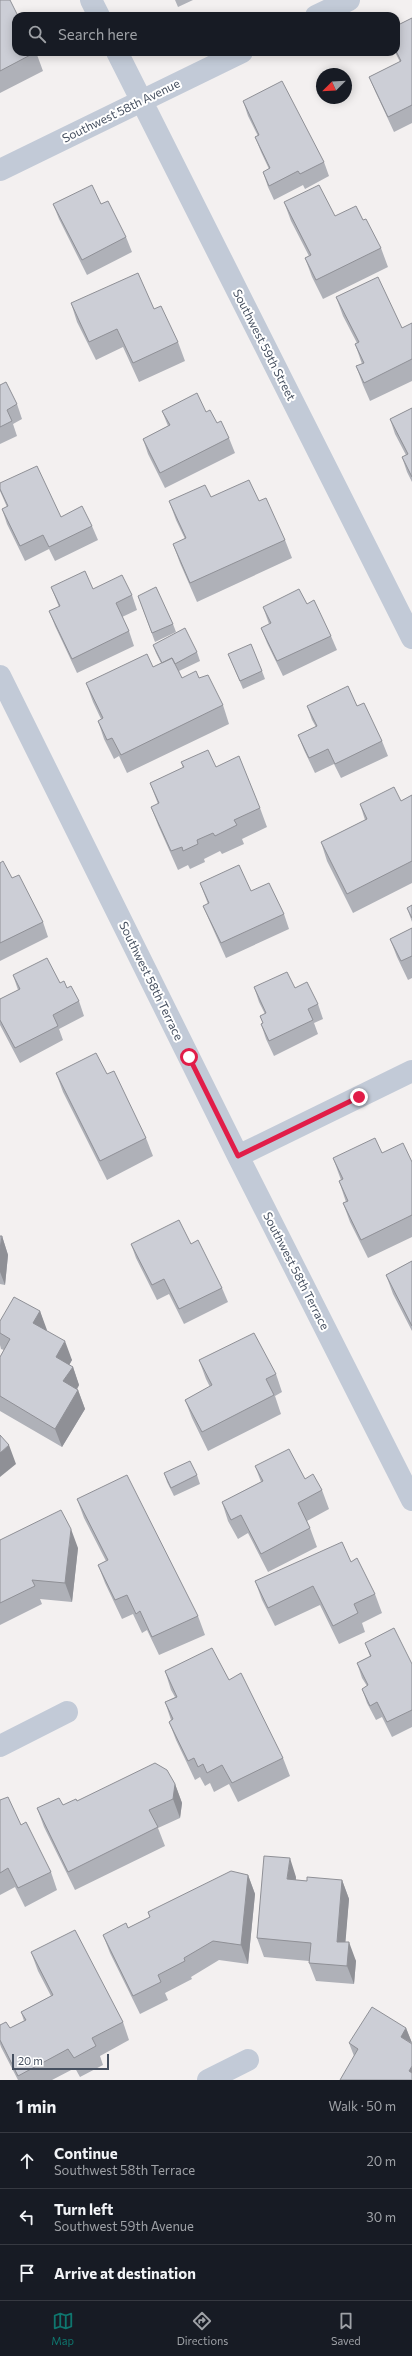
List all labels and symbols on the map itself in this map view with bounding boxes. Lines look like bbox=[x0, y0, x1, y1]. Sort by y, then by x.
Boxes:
north arrow bbox=[316, 68, 352, 104]
street label: Southwest 58th Avenue bbox=[59, 75, 182, 145]
street label: Southwest 59th Street bbox=[231, 287, 299, 403]
street label: Southwest 58th Terrace bbox=[117, 919, 187, 1042]
route start bbox=[180, 1048, 198, 1066]
route end bbox=[350, 1088, 368, 1106]
street label: Southwest 58th Terrace bbox=[261, 1209, 333, 1332]
scale bar bbox=[12, 2052, 109, 2071]

